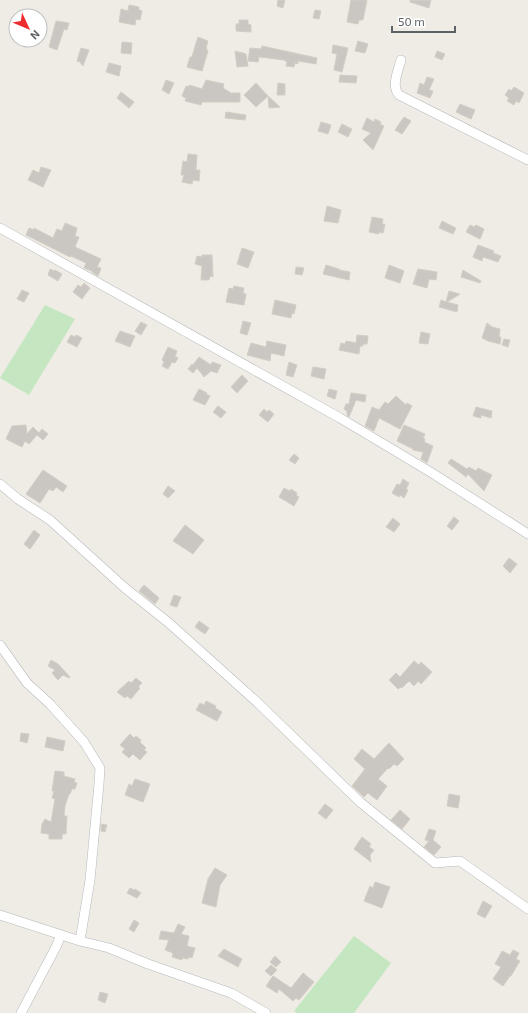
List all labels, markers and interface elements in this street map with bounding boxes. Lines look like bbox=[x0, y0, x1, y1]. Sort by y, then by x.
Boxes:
north arrow bbox=[8, 8, 48, 48]
scale bar bbox=[392, 8, 455, 34]
text: 50 m bbox=[398, 14, 425, 28]
text: N bbox=[28, 28, 43, 43]

